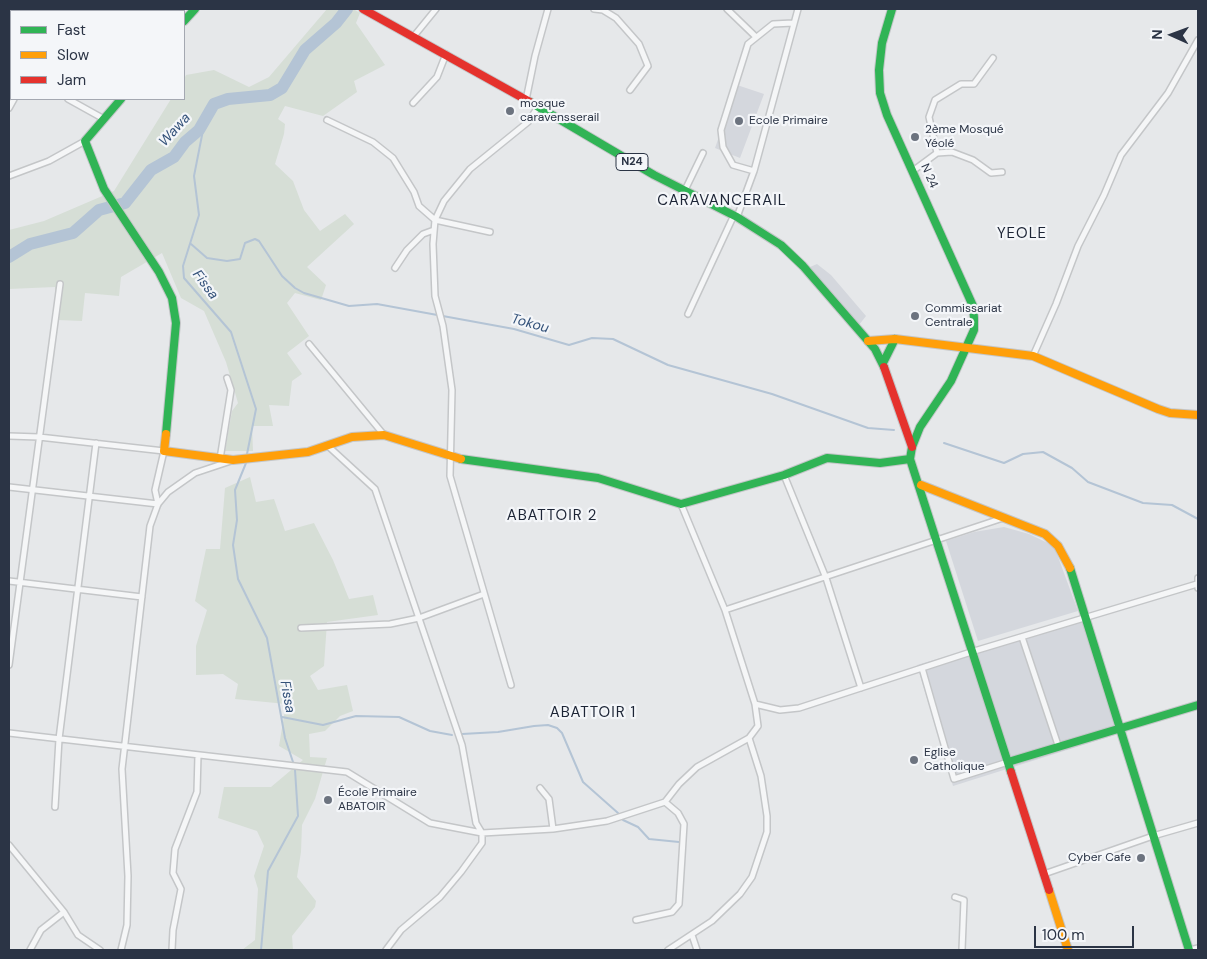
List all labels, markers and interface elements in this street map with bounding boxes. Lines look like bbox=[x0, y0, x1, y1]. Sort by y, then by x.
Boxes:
legend bbox=[10, 10, 185, 100]
north arrow bbox=[1147, 10, 1197, 60]
text: Fast bbox=[57, 20, 86, 40]
text: N bbox=[1148, 29, 1166, 40]
text: Slow bbox=[57, 45, 89, 65]
text: Jam bbox=[57, 70, 86, 90]
place label: mosque caravensserail bbox=[520, 97, 599, 125]
marker: mosque caravensserail bbox=[504, 105, 516, 117]
water label: Wawa bbox=[156, 110, 194, 150]
place label: Ecole Primaire bbox=[749, 114, 828, 128]
marker: Ecole Primaire bbox=[733, 115, 745, 127]
place label: 2ème Mosqué Yéolé bbox=[925, 123, 1004, 151]
marker: 2ème Mosqué Yéolé bbox=[909, 131, 921, 143]
road number: N24 bbox=[616, 154, 648, 170]
street label: N 24 bbox=[917, 161, 941, 191]
district label: CARAVANCERAIL bbox=[656, 192, 788, 210]
district label: YEOLE bbox=[996, 225, 1048, 243]
water label: Fissa bbox=[188, 267, 222, 303]
place label: Commissariat Centrale bbox=[925, 302, 1002, 330]
marker: Commissariat Centrale bbox=[909, 310, 921, 322]
water label: Tokou bbox=[509, 311, 551, 337]
district label: ABATTOIR 2 bbox=[505, 507, 599, 525]
water label: Fissa bbox=[276, 679, 298, 715]
district label: ABATTOIR 1 bbox=[548, 704, 638, 722]
place label: Eglise Catholique bbox=[924, 746, 984, 774]
marker: Eglise Catholique bbox=[908, 754, 920, 766]
place label: École Primaire ABATOIR bbox=[338, 786, 417, 814]
marker: École Primaire ABATOIR bbox=[322, 794, 334, 806]
place label: Cyber Cafe bbox=[1068, 851, 1131, 865]
marker: Cyber Cafe bbox=[1135, 852, 1147, 864]
scale bar bbox=[1037, 916, 1137, 948]
text: 100 m bbox=[1042, 925, 1085, 945]

